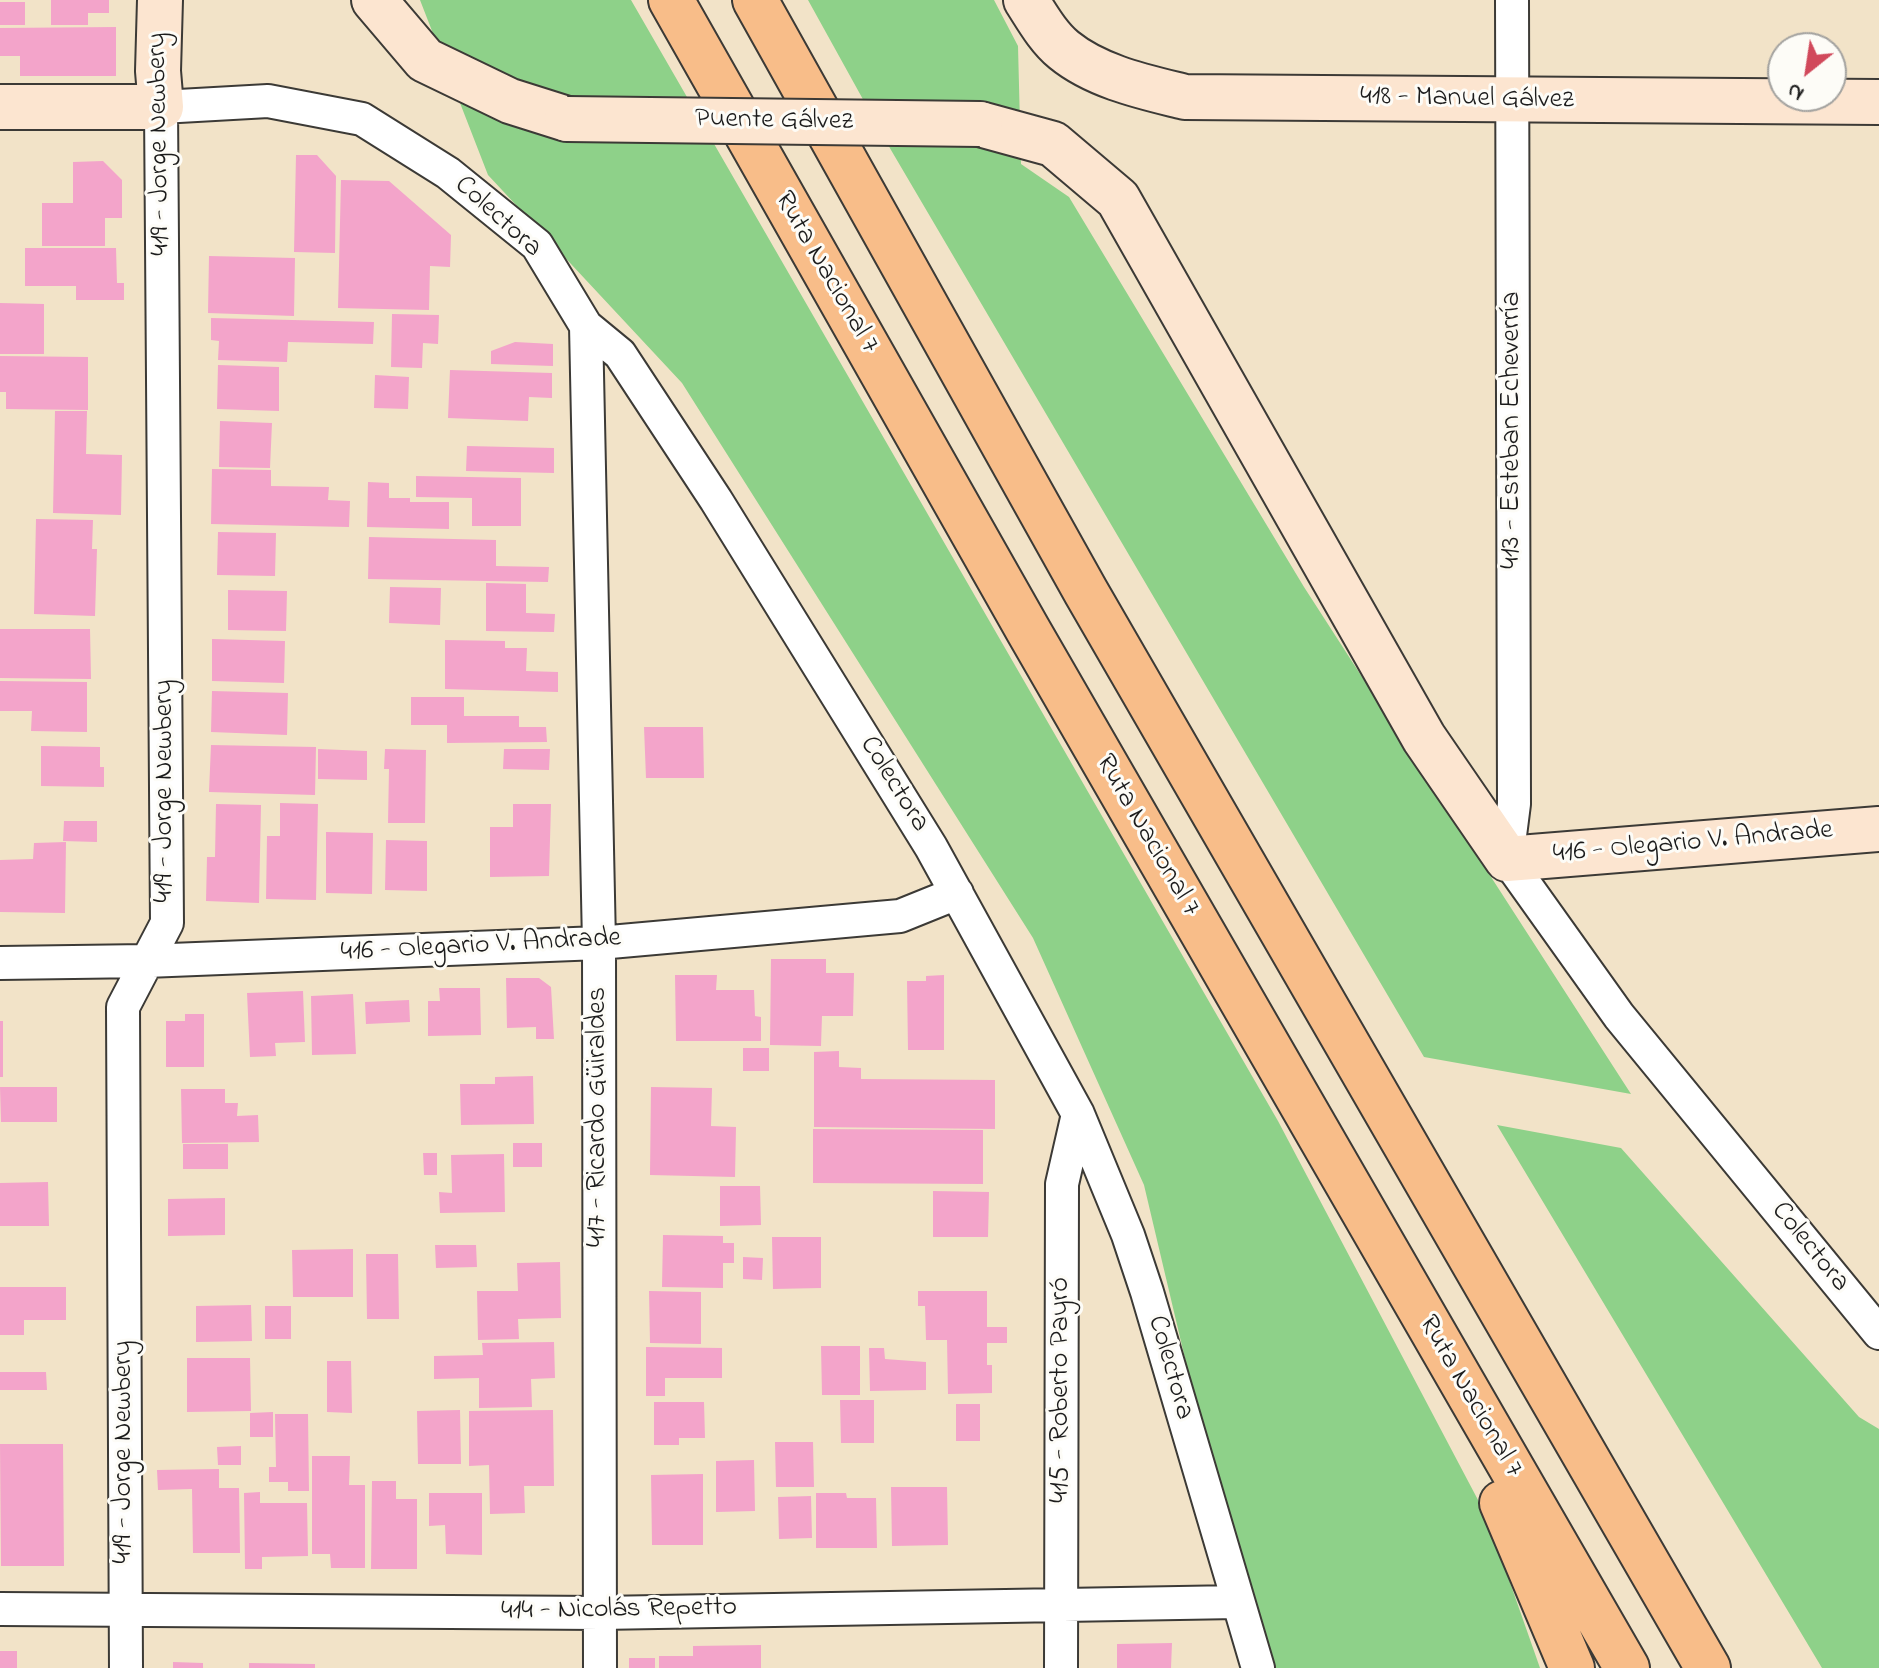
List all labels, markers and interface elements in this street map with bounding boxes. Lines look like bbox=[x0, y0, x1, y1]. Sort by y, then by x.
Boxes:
street label: 419 - Jorge Newbery bbox=[142, 32, 180, 256]
north arrow bbox=[1767, 32, 1847, 112]
text: N bbox=[1782, 73, 1810, 109]
street label: 418 - Manuel Gálvez bbox=[1360, 81, 1574, 119]
street label: Puente Gálvez bbox=[695, 104, 853, 140]
street label: Colectora bbox=[446, 170, 548, 266]
street label: Ruta Nacional 7 bbox=[765, 186, 885, 360]
street label: 413 - Esteban Echeverría bbox=[1496, 291, 1530, 569]
street label: 419 - Jorge Newbery bbox=[149, 679, 183, 903]
street label: Colectora bbox=[851, 731, 935, 839]
street label: Ruta Nacional 7 bbox=[1086, 749, 1206, 923]
street label: 416 - Olegario V. Andrade bbox=[1552, 815, 1834, 873]
street label: 416 - Olegario V. Andrade bbox=[340, 923, 622, 971]
street label: 417 - Ricardo Güiraldes bbox=[582, 987, 616, 1247]
street label: Colectora bbox=[1762, 1196, 1856, 1300]
street label: 415 - Roberto Payró bbox=[1045, 1277, 1079, 1503]
street label: Ruta Nacional 7 bbox=[1409, 1310, 1529, 1484]
street label: Colectora bbox=[1138, 1312, 1200, 1424]
street label: 419 - Jorge Newbery bbox=[108, 1340, 142, 1564]
street label: 414 - Nicolás Repetto bbox=[501, 1592, 737, 1630]

